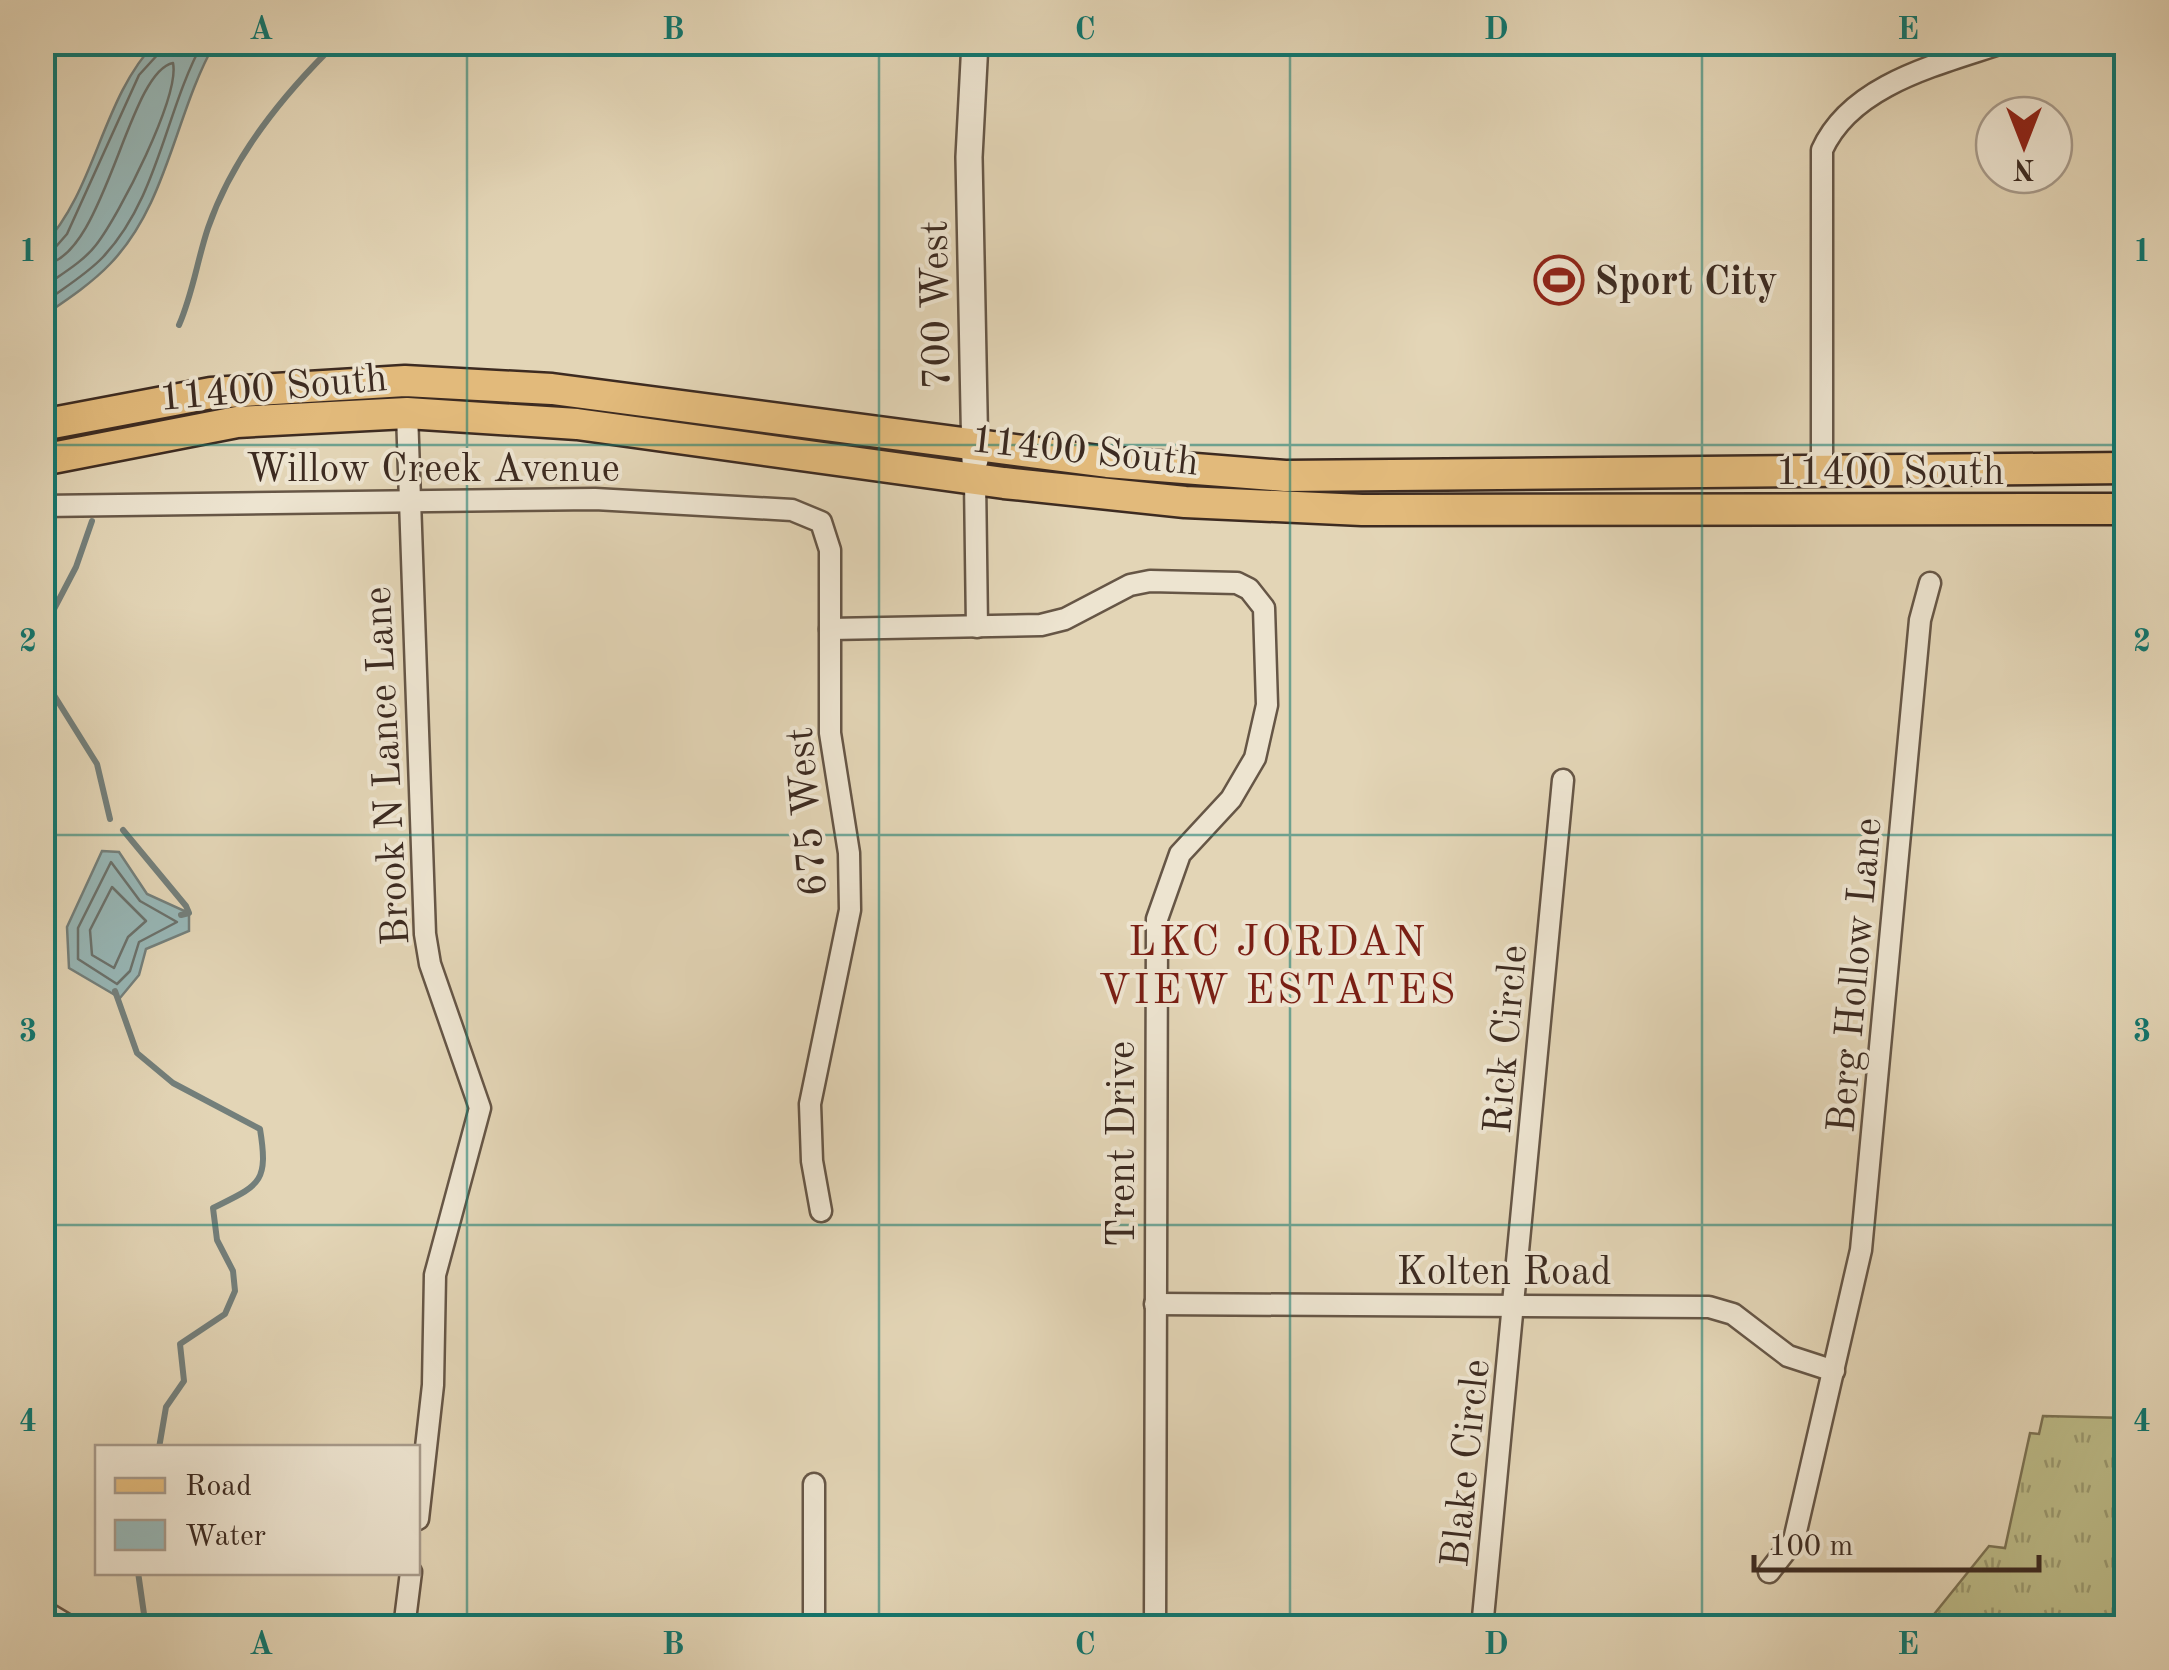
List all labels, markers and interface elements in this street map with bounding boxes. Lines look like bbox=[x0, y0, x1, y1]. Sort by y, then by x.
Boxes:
text: A bbox=[249, 15, 273, 47]
text: B bbox=[662, 15, 684, 47]
text: C bbox=[1074, 15, 1096, 47]
text: D bbox=[1483, 15, 1509, 47]
text: E bbox=[1897, 15, 1919, 47]
north arrow bbox=[1974, 95, 2074, 195]
text: N bbox=[2013, 153, 2035, 181]
street label: 700 West bbox=[917, 220, 959, 390]
text: 1 bbox=[19, 237, 37, 269]
text: 1 bbox=[2133, 237, 2151, 269]
sports icon: Sport City bbox=[1533, 254, 1585, 306]
place label: Sport City bbox=[1594, 264, 1778, 304]
street label: 11400 South bbox=[158, 360, 389, 420]
street label: 11400 South bbox=[969, 421, 1201, 485]
street label: Willow Creek Avenue bbox=[246, 451, 620, 491]
street label: 11400 South bbox=[1776, 454, 2004, 494]
street label: Brook N Lance Lane bbox=[360, 585, 418, 946]
text: 2 bbox=[19, 627, 37, 659]
text: 2 bbox=[2133, 627, 2151, 659]
street label: 675 West bbox=[782, 726, 836, 898]
street label: Berg Hollow Lane bbox=[1823, 816, 1891, 1135]
district label: LKC JORDAN VIEW ESTATES bbox=[1098, 923, 1458, 1013]
street label: Rick Circle bbox=[1480, 943, 1536, 1135]
text: 3 bbox=[19, 1017, 37, 1049]
text: 3 bbox=[2133, 1017, 2151, 1049]
street label: Trent Drive bbox=[1104, 1041, 1144, 1247]
street label: Kolten Road bbox=[1396, 1254, 1612, 1294]
street label: Blake Circle bbox=[1437, 1357, 1499, 1570]
text: 4 bbox=[19, 1407, 37, 1439]
text: 4 bbox=[2133, 1407, 2151, 1439]
legend bbox=[95, 1445, 420, 1575]
text: Road bbox=[185, 1472, 252, 1502]
scale bar bbox=[1754, 1510, 2039, 1572]
text: Water bbox=[185, 1522, 266, 1552]
text: 100 m bbox=[1769, 1532, 1853, 1562]
text: A bbox=[249, 1630, 273, 1662]
text: B bbox=[662, 1630, 684, 1662]
text: C bbox=[1074, 1630, 1096, 1662]
text: D bbox=[1483, 1630, 1509, 1662]
text: E bbox=[1897, 1630, 1919, 1662]

